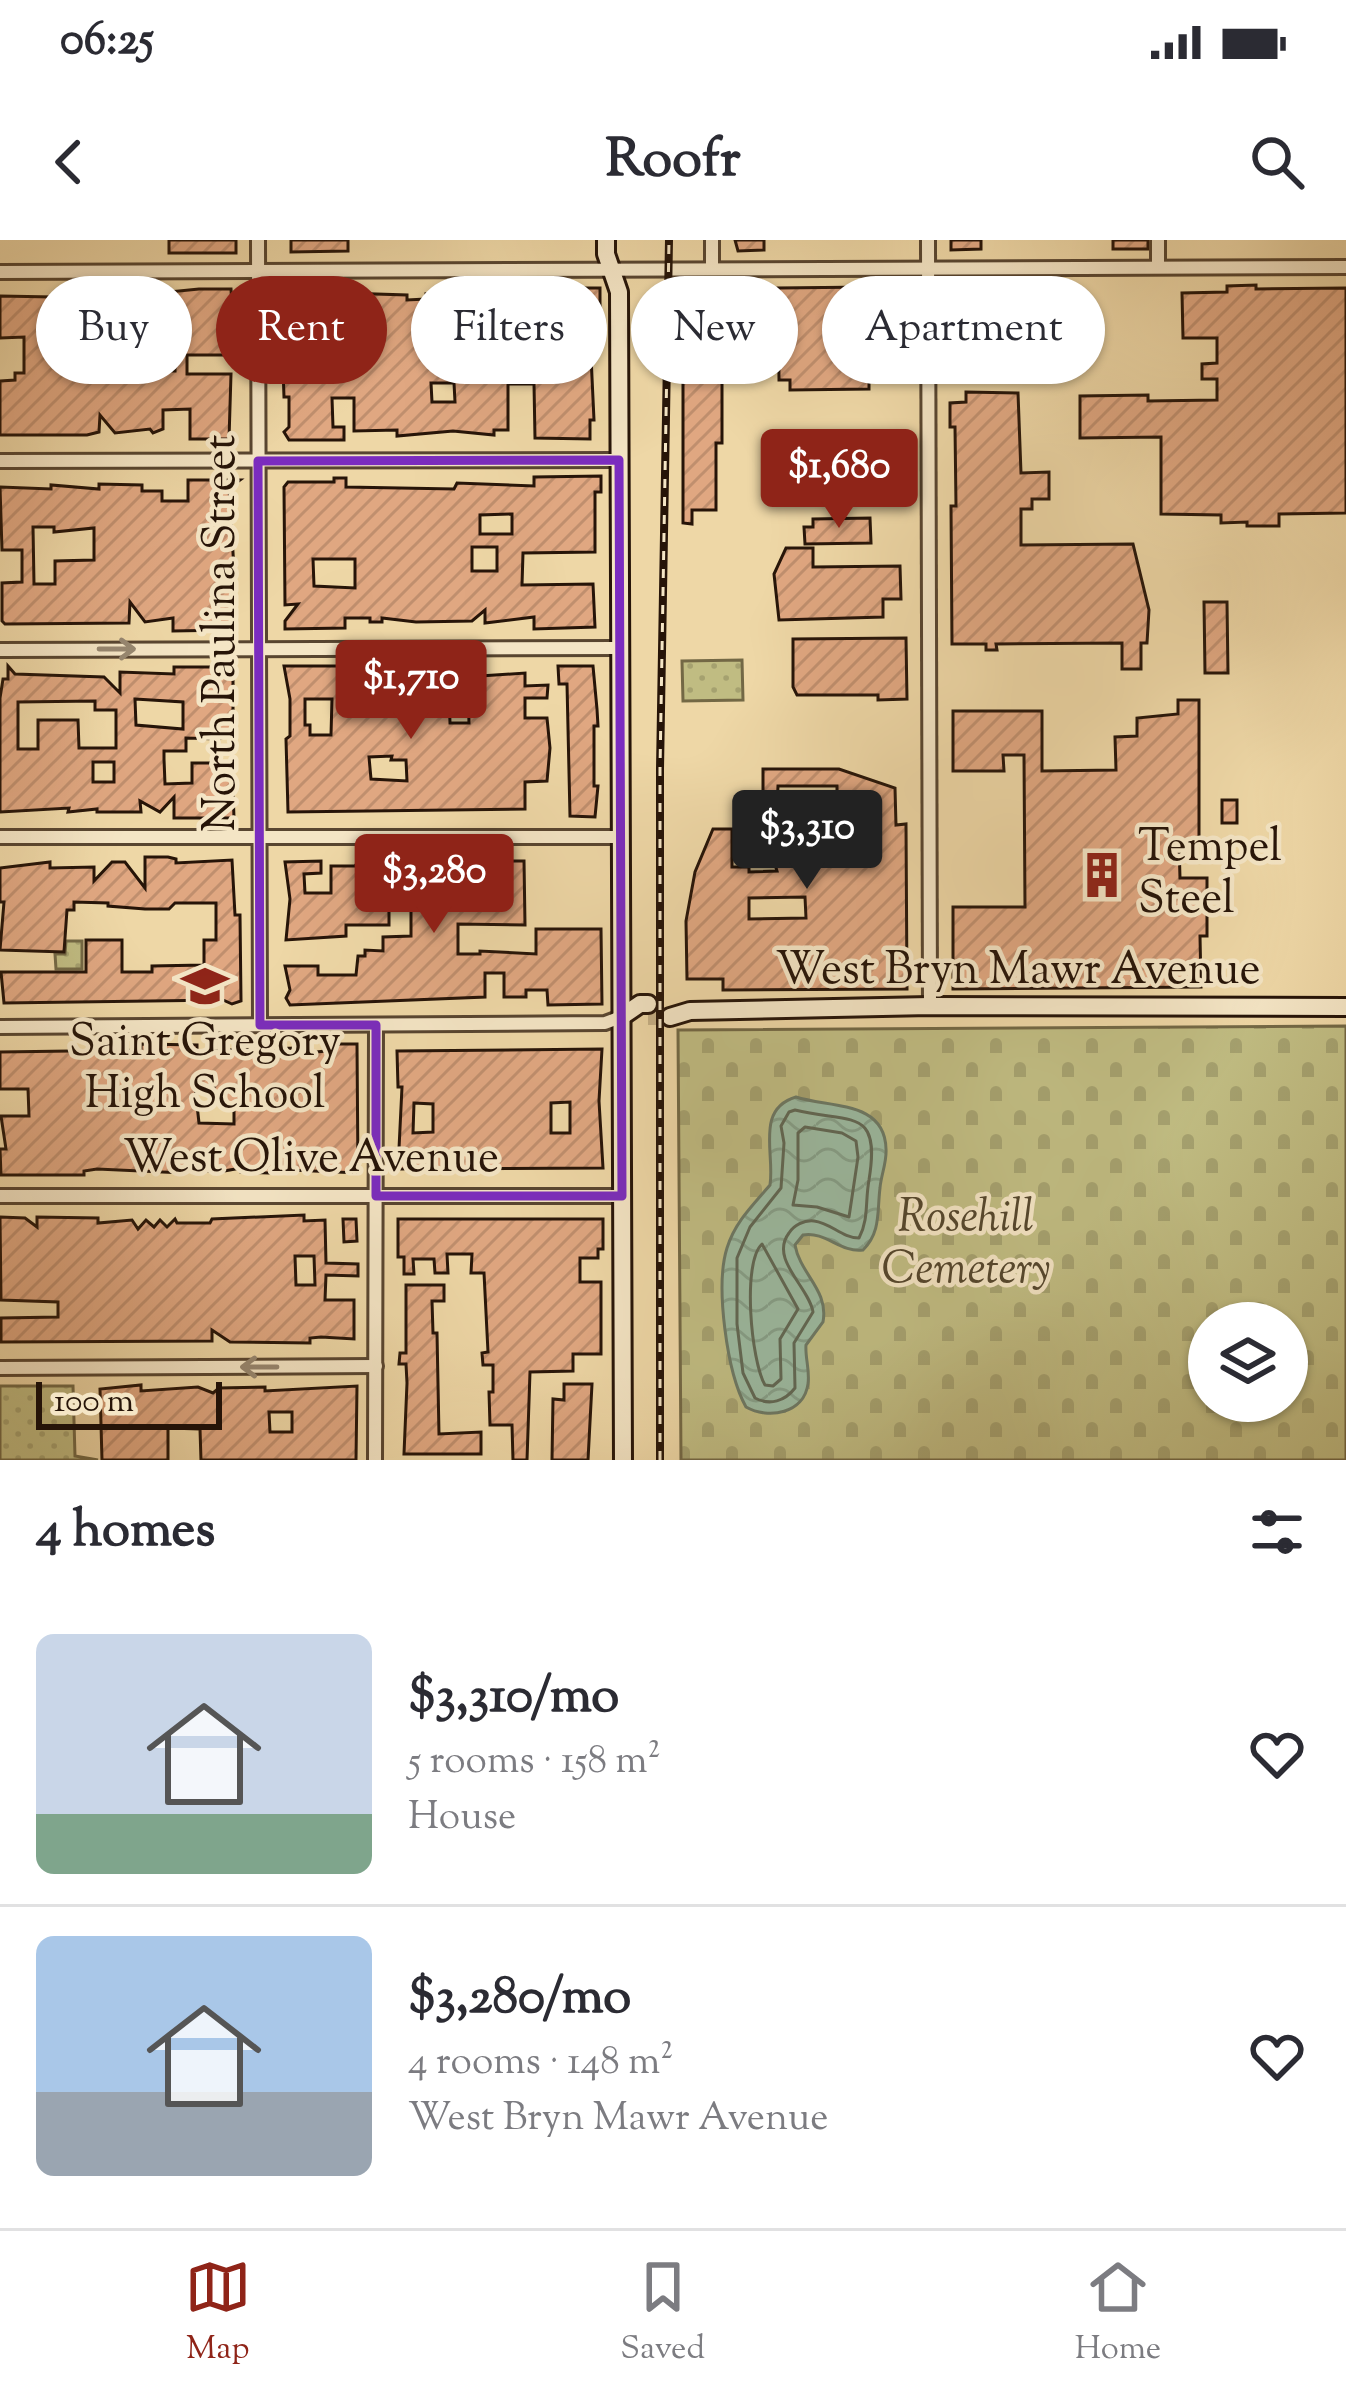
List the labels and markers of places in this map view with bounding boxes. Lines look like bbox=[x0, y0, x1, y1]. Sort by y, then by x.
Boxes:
pin: $1,680 bbox=[741, 429, 937, 531]
pin: $1,710 bbox=[313, 640, 509, 742]
pin: $3,310 bbox=[709, 790, 905, 892]
place label: Tempel Steel bbox=[1138, 817, 1282, 934]
pin: $3,280 bbox=[336, 834, 532, 936]
building icon: Tempel Steel bbox=[1077, 850, 1127, 900]
school or university icon: Saint Gregory High School bbox=[180, 961, 230, 1011]
place label: Saint Gregory High School bbox=[69, 1012, 341, 1129]

